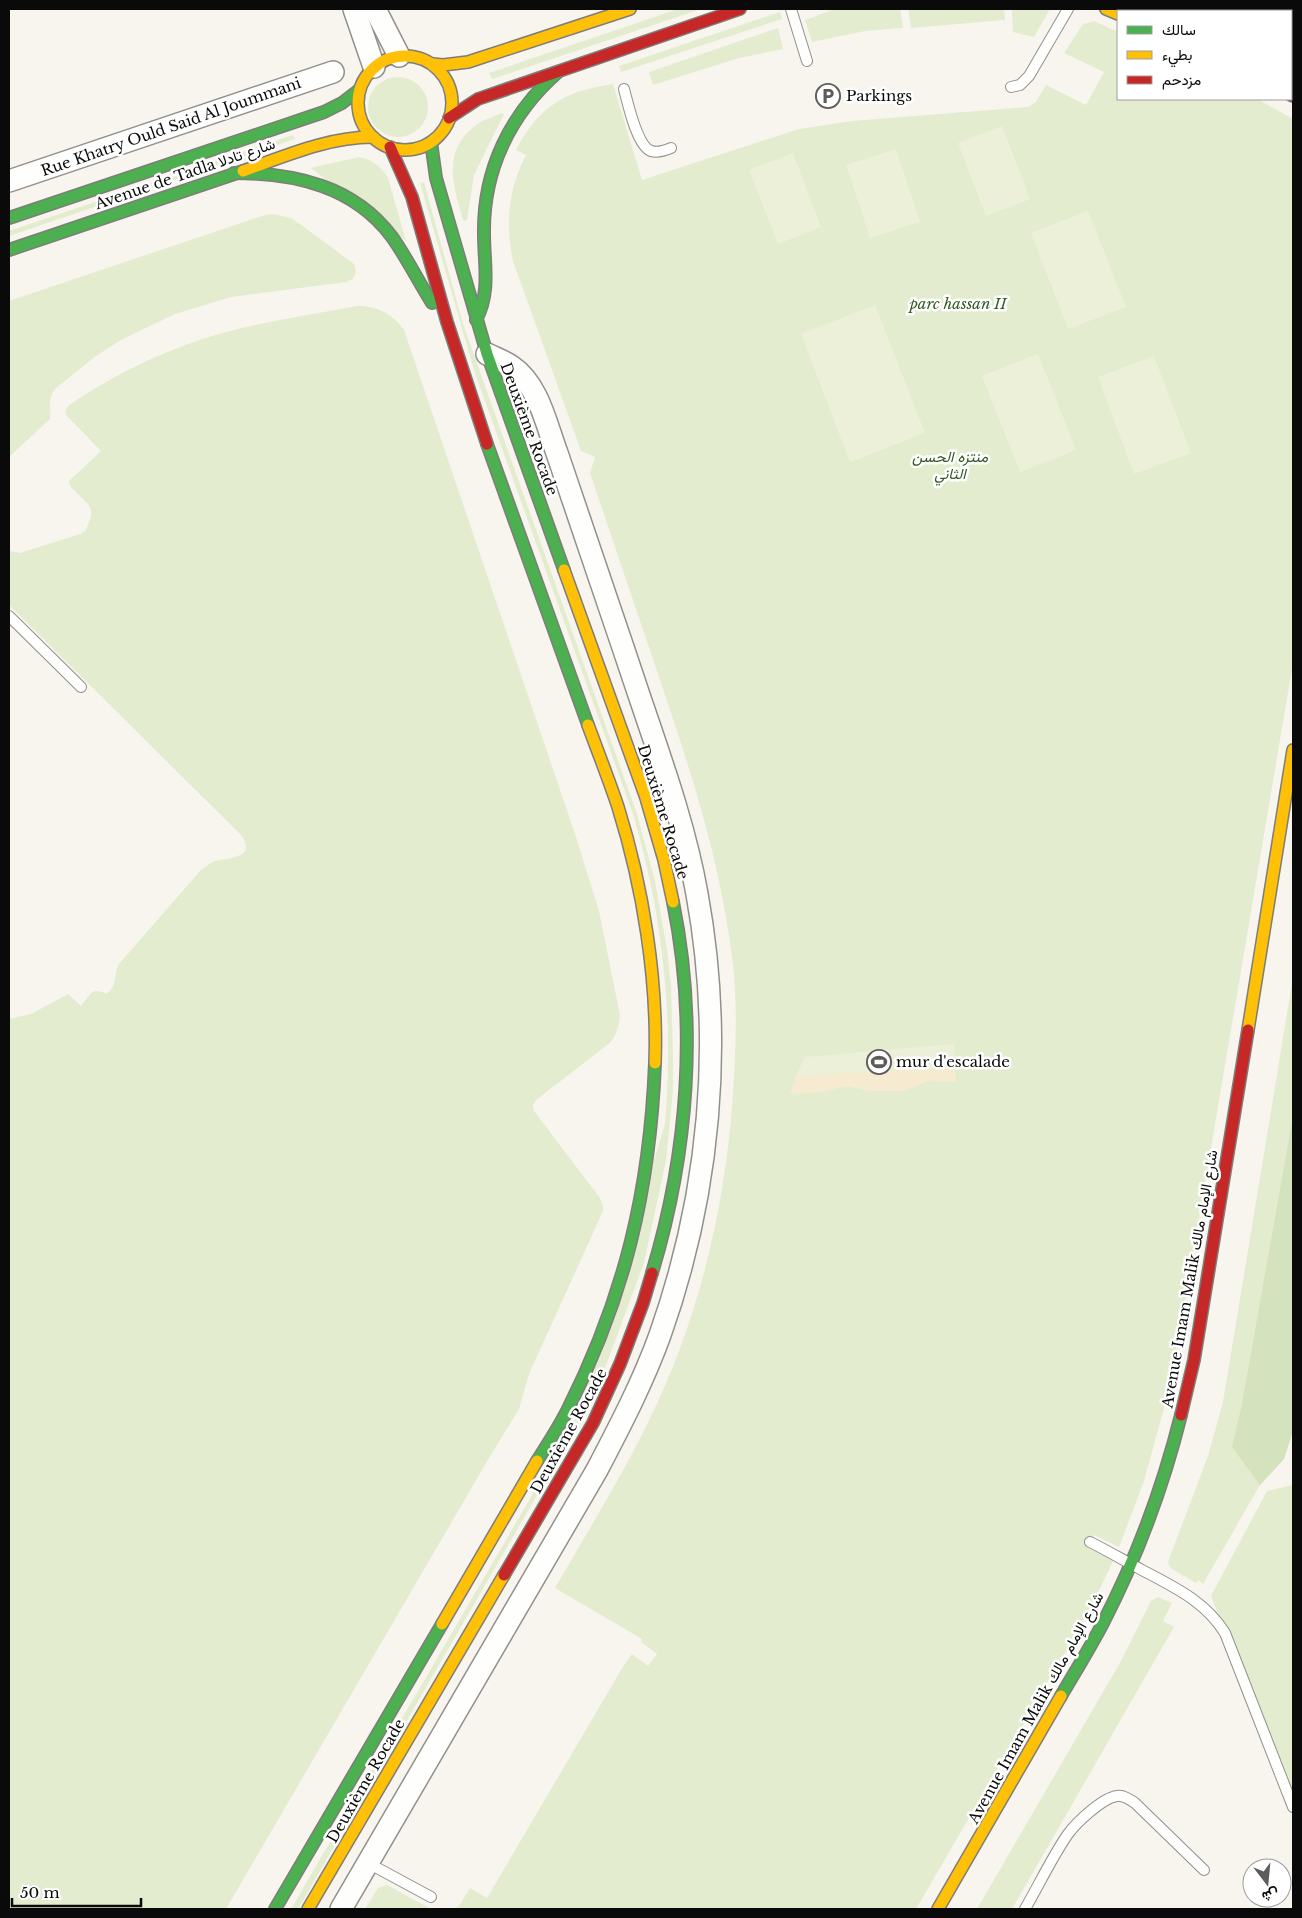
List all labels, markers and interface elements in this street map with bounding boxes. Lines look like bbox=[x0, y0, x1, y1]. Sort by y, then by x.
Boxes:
legend bbox=[1117, 10, 1292, 100]
text: سالك bbox=[1162, 20, 1196, 39]
text: بطيء bbox=[1162, 45, 1192, 68]
text: مزدحم bbox=[1162, 70, 1201, 90]
street label: Rue Khatry Ould Said Al Joummani bbox=[38, 73, 303, 180]
parking icon: Parkings bbox=[815, 83, 841, 109]
place label: Parkings bbox=[846, 86, 912, 105]
street label: Avenue de Tadla شارع تادلا bbox=[91, 134, 278, 216]
park label: parc hassan II bbox=[907, 294, 1008, 313]
street label: Deuxième Rocade bbox=[497, 360, 562, 498]
park label: منتزه الحسن الثاني bbox=[912, 447, 989, 486]
street label: Deuxième Rocade bbox=[634, 742, 693, 882]
sports icon: mur d'escalade bbox=[866, 1049, 892, 1075]
place label: mur d'escalade bbox=[896, 1052, 1010, 1071]
street label: Avenue Imam Malik شارع الإمام مالك bbox=[1157, 1148, 1224, 1411]
street label: Deuxième Rocade bbox=[526, 1365, 611, 1497]
street label: Avenue Imam Malik شارع الإمام مالك bbox=[963, 1588, 1109, 1829]
street label: Deuxième Rocade bbox=[322, 1715, 409, 1846]
north arrow bbox=[1242, 1858, 1292, 1908]
scale bar bbox=[12, 1876, 141, 1908]
text: 50 m bbox=[20, 1883, 60, 1902]
text: ش bbox=[1260, 1885, 1281, 1907]

